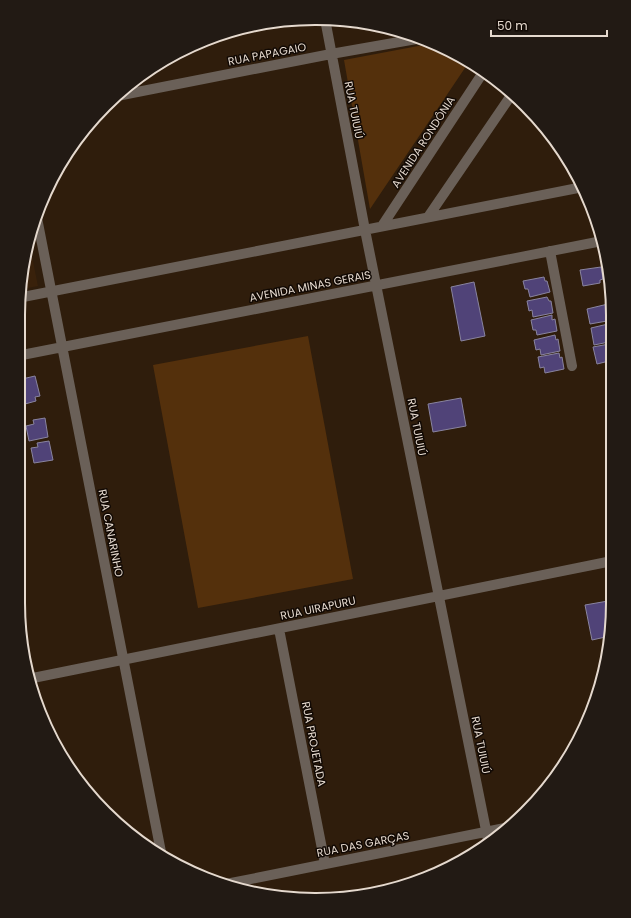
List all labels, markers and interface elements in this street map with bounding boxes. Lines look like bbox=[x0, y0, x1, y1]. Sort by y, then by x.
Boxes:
scale bar bbox=[491, 12, 607, 38]
text: 50 m bbox=[497, 17, 528, 34]
street label: RUA PAPAGAIO bbox=[227, 39, 308, 69]
street label: RUA TUIUIÚ bbox=[341, 80, 367, 140]
street label: AVENIDA RONDÔNIA bbox=[387, 93, 459, 191]
street label: AVENIDA MINAS GERAIS bbox=[248, 266, 372, 306]
street label: RUA TUIUIÚ bbox=[404, 397, 430, 457]
street label: RUA CANARINHO bbox=[95, 488, 127, 579]
street label: RUA UIRAPURU bbox=[279, 592, 357, 624]
street label: RUA PROJETADA bbox=[298, 700, 330, 788]
street label: RUA TUIUIÚ bbox=[468, 715, 494, 775]
street label: RUA DAS GARÇAS bbox=[315, 827, 411, 861]

